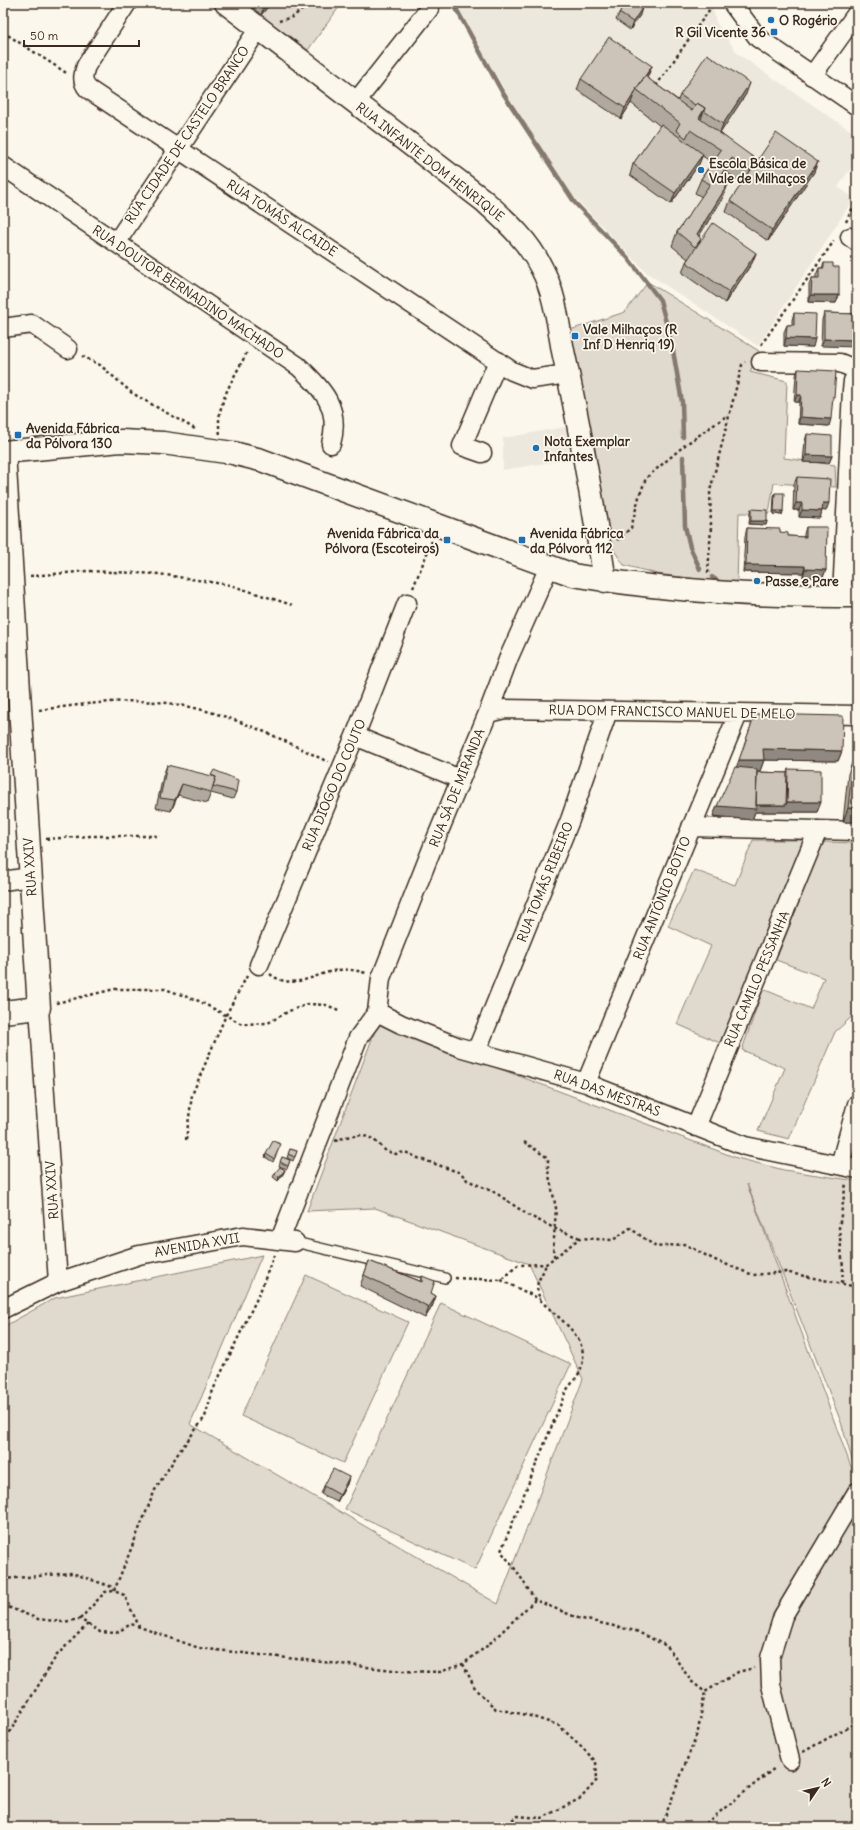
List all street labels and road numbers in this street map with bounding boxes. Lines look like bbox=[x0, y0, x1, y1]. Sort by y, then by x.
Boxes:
street label: RUA CIDADE DE CASTELO BRANCO bbox=[121, 43, 253, 227]
street label: RUA INFANTE DOM HENRIQUE bbox=[352, 99, 508, 226]
street label: RUA TOMÁS ALCAIDE bbox=[223, 175, 341, 260]
street label: RUA DOUTOR BERNADINO MACHADO bbox=[89, 221, 287, 363]
street label: RUA DOM FRANCISCO MANUEL DE MELO bbox=[548, 701, 796, 723]
street label: RUA DIOGO DO COUTO bbox=[298, 716, 370, 854]
street label: RUA SÁ DE MIRANDA bbox=[424, 726, 489, 850]
street label: RUA TOMÁS RIBEIRO bbox=[512, 819, 577, 945]
street label: RUA ANTÓNIO BOTTO bbox=[629, 833, 695, 962]
street label: RUA XXIV bbox=[19, 837, 41, 897]
street label: RUA CAMILO PESSANHA bbox=[721, 908, 793, 1050]
street label: RUA DAS MESTRAS bbox=[551, 1066, 663, 1120]
street label: RUA XXIV bbox=[41, 1160, 63, 1220]
street label: AVENIDA XVII bbox=[153, 1229, 241, 1261]

